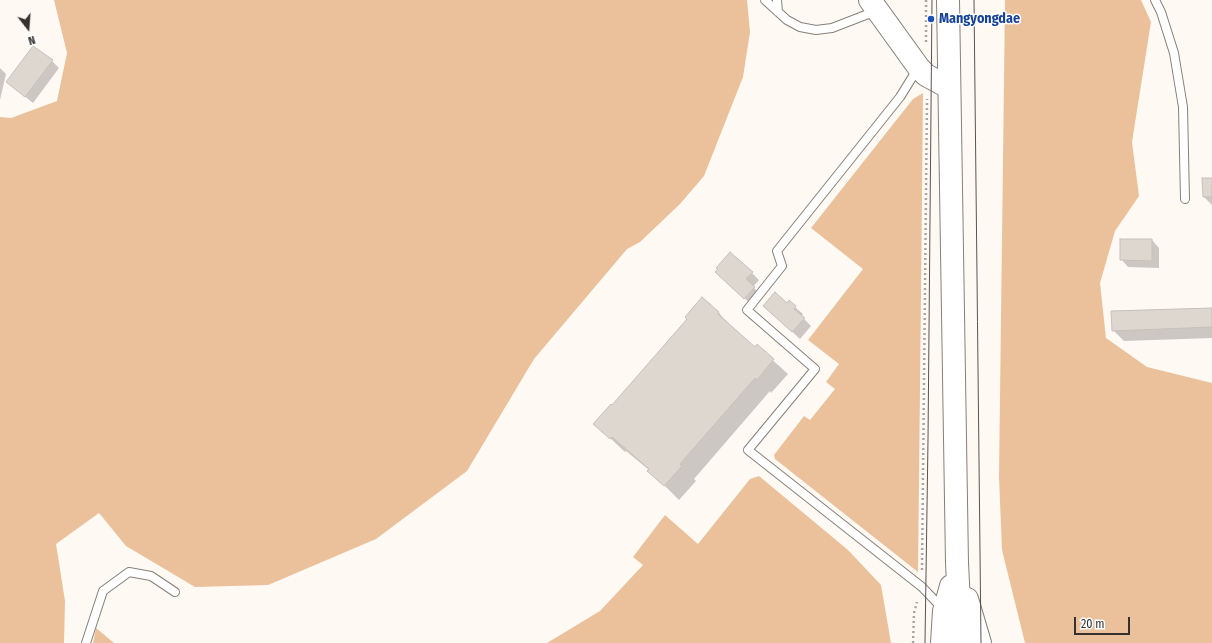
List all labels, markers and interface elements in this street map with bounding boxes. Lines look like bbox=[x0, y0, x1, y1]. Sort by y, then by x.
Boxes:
north arrow bbox=[8, 8, 48, 48]
place label: Mangyongdae bbox=[939, 11, 1020, 27]
marker: Mangyongdae bbox=[926, 14, 936, 24]
text: N bbox=[27, 33, 37, 47]
scale bar bbox=[1076, 609, 1132, 635]
text: 20 m bbox=[1081, 617, 1105, 631]

